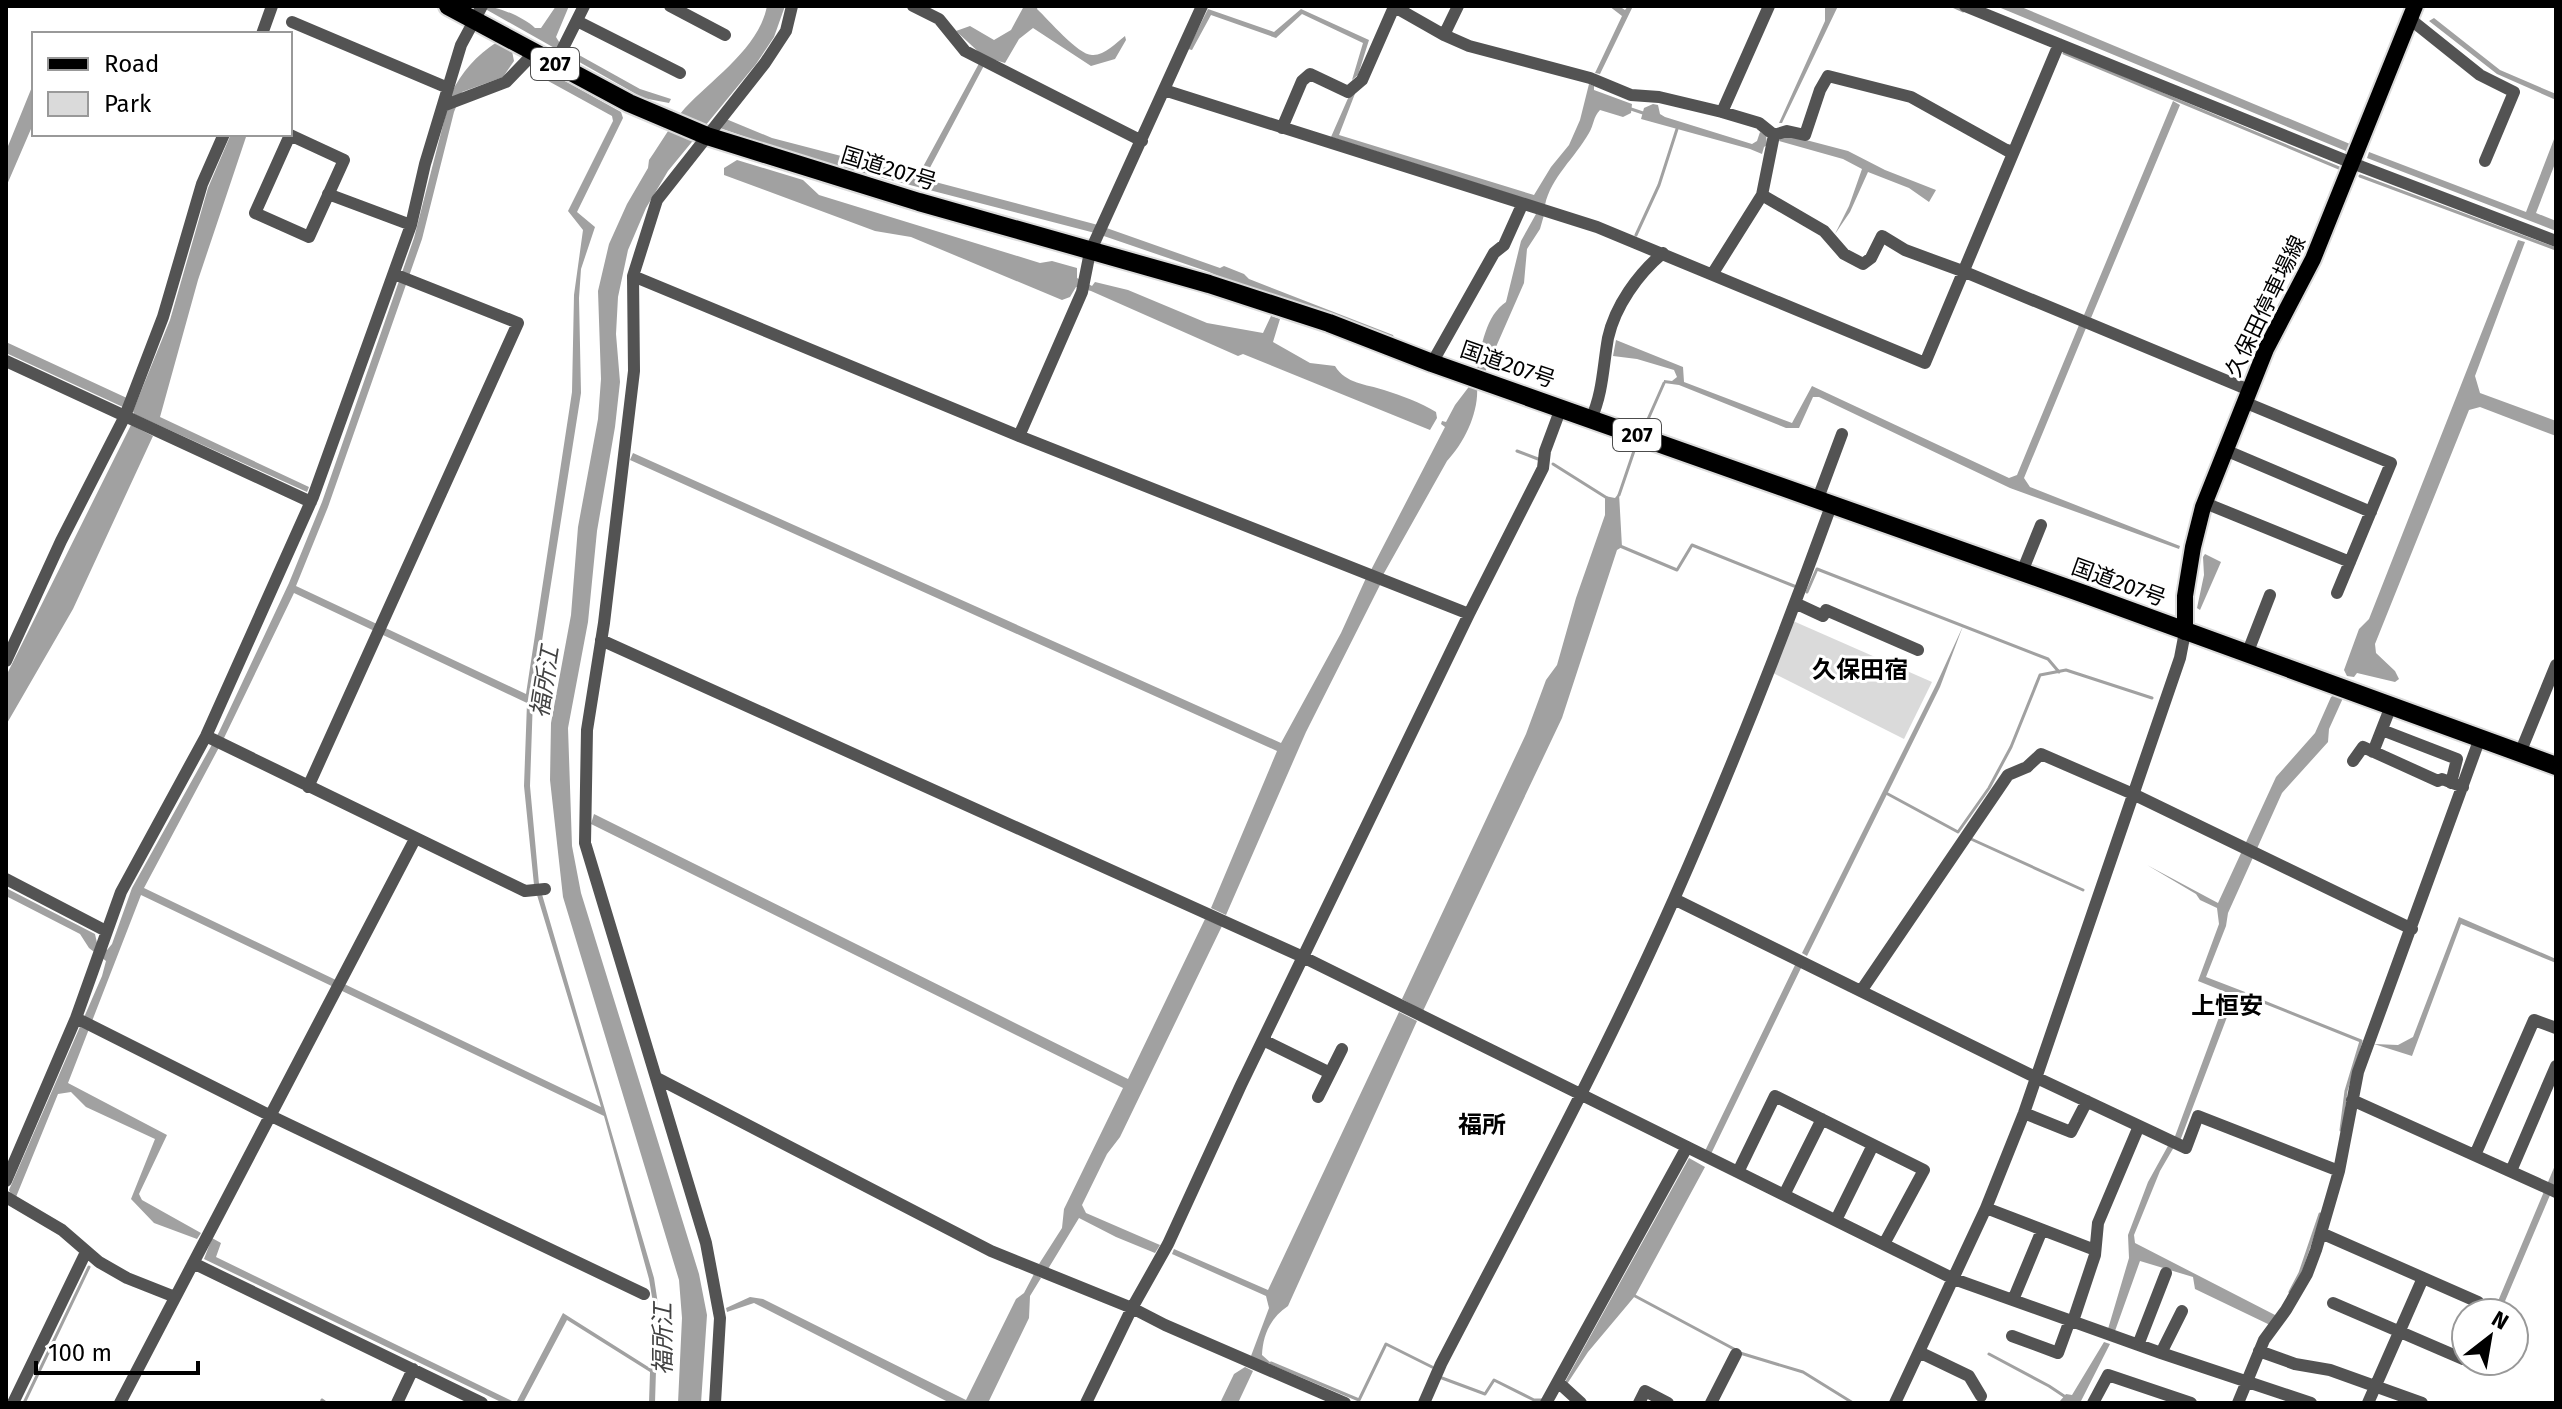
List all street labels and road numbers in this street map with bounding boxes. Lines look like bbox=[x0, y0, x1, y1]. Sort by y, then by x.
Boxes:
road number: 207 bbox=[531, 48, 579, 80]
street label: 国道207号 bbox=[838, 141, 940, 196]
street label: 久保田停車場線 bbox=[2220, 231, 2311, 381]
street label: 国道207号 bbox=[1457, 336, 1559, 393]
road number: 207 bbox=[1613, 419, 1661, 451]
street label: 国道207号 bbox=[2068, 553, 2170, 612]

